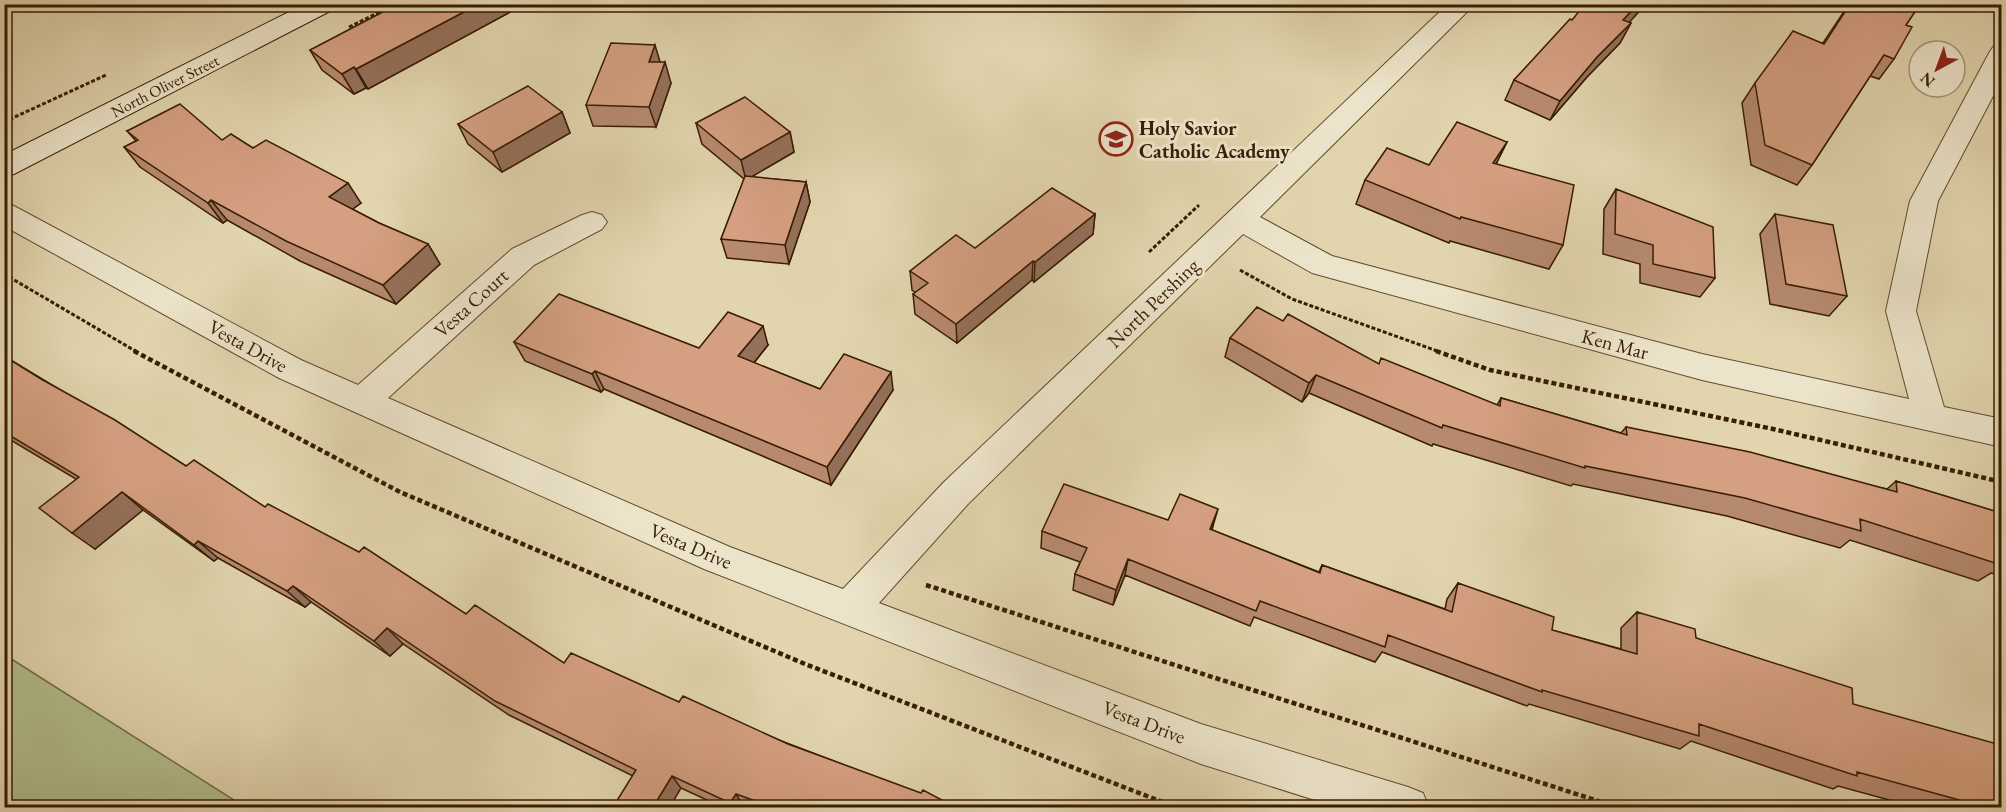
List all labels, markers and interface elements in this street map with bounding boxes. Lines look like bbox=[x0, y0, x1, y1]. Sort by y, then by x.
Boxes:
north arrow bbox=[1907, 39, 1967, 99]
street label: North Oliver Street bbox=[107, 50, 223, 122]
text: N bbox=[1916, 68, 1939, 92]
place label: Holy Savior Catholic Academy bbox=[1139, 115, 1290, 164]
school or university icon: Holy Savior Catholic Academy bbox=[1098, 121, 1134, 157]
street label: North Pershing bbox=[1101, 252, 1205, 353]
street label: Vesta Court bbox=[428, 262, 514, 343]
street label: Vesta Drive bbox=[204, 314, 292, 378]
street label: Ken Mar bbox=[1579, 323, 1652, 365]
street label: Vesta Drive bbox=[646, 517, 736, 575]
street label: Vesta Drive bbox=[1099, 694, 1189, 750]

